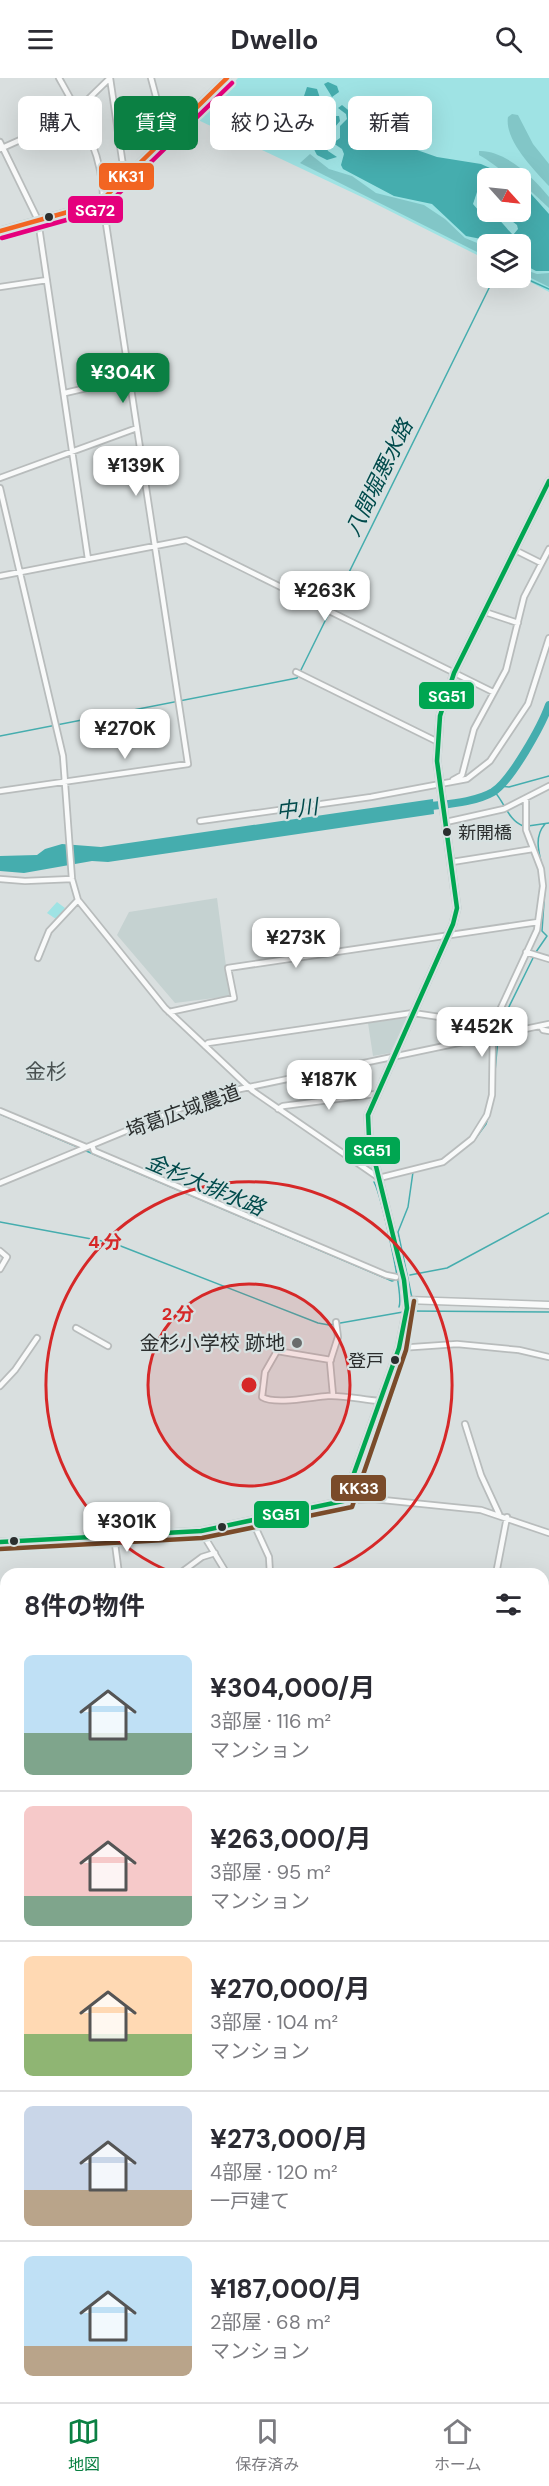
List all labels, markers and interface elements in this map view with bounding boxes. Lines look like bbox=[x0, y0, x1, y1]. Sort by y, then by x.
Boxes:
text: Dwello bbox=[231, 22, 318, 57]
icon: menu bbox=[24, 23, 57, 56]
icon: search bbox=[492, 23, 525, 56]
chip: 購入 bbox=[18, 96, 102, 150]
chip: 賃貸 bbox=[114, 96, 198, 150]
chip: 絞り込み bbox=[210, 96, 336, 150]
chip: 新着 bbox=[348, 96, 432, 150]
line badge: KK31 bbox=[98, 162, 155, 191]
text: KK31 bbox=[108, 166, 144, 187]
north arrow bbox=[477, 168, 531, 222]
map controls bbox=[477, 168, 531, 288]
line badge: SG72 bbox=[67, 195, 124, 224]
text: SG72 bbox=[75, 200, 115, 221]
unlabelled marker bbox=[43, 211, 55, 223]
button: layers bbox=[477, 234, 531, 288]
pin: ¥304K bbox=[81, 353, 165, 404]
text: ¥304K bbox=[90, 359, 156, 385]
water label: 八間堀悪水路 bbox=[339, 413, 420, 541]
pin: ¥139K bbox=[94, 446, 178, 497]
text: ¥139K bbox=[107, 452, 165, 478]
pin: ¥263K bbox=[283, 571, 367, 622]
text: ¥263K bbox=[294, 577, 356, 603]
line badge: SG51 bbox=[418, 681, 475, 710]
text: SG51 bbox=[428, 686, 466, 707]
pin: ¥270K bbox=[83, 709, 167, 760]
text: ¥270K bbox=[94, 715, 156, 741]
water label: 中川 bbox=[274, 792, 322, 825]
place label: 新開橋 bbox=[458, 821, 512, 845]
marker: 新開橋 bbox=[441, 826, 453, 838]
pin: ¥273K bbox=[254, 918, 338, 969]
text: ¥273K bbox=[266, 924, 326, 950]
pin: ¥452K bbox=[440, 1007, 524, 1058]
text: ¥452K bbox=[451, 1013, 513, 1039]
district label: 金杉 bbox=[25, 1058, 67, 1086]
pin: ¥187K bbox=[287, 1060, 371, 1111]
text: ¥187K bbox=[301, 1066, 357, 1092]
street label: 埼葛広域農道 bbox=[122, 1078, 244, 1144]
line badge: SG51 bbox=[344, 1136, 401, 1165]
text: SG51 bbox=[353, 1140, 391, 1161]
water label: 金杉大排水路 bbox=[142, 1147, 270, 1223]
text: 4 分 bbox=[88, 1230, 122, 1254]
text: 2 分 bbox=[162, 1302, 194, 1326]
place label: 金杉小学校 跡地 bbox=[140, 1330, 285, 1356]
marker: 金杉小学校 跡地 bbox=[290, 1336, 304, 1350]
place label: 登戸 bbox=[348, 1349, 384, 1373]
marker: 登戸 bbox=[389, 1354, 401, 1366]
centre of rings bbox=[239, 1375, 259, 1395]
line badge: KK33 bbox=[330, 1474, 387, 1502]
text: KK33 bbox=[339, 1478, 379, 1499]
line badge: SG51 bbox=[253, 1500, 310, 1529]
pin: ¥301K bbox=[85, 1502, 169, 1553]
text: SG51 bbox=[262, 1504, 300, 1525]
text: ¥301K bbox=[97, 1508, 157, 1534]
unlabelled marker bbox=[216, 1521, 228, 1533]
unlabelled marker bbox=[8, 1535, 20, 1547]
icon: filters bbox=[492, 1588, 525, 1621]
text: 8件の物件 bbox=[24, 1589, 144, 1623]
text: ¥304,000/月 bbox=[210, 1671, 375, 1705]
icon: home bbox=[72, 1679, 144, 1751]
text: 3部屋 · 116 m² bbox=[210, 1708, 331, 1734]
text: マンション bbox=[210, 1737, 310, 1763]
text: ¥263,000/月 bbox=[210, 1822, 371, 1856]
icon: home bbox=[72, 1830, 144, 1902]
text: 3部屋 · 95 m² bbox=[210, 1859, 331, 1885]
text: マンション bbox=[210, 1888, 310, 1914]
text: ¥270,000/月 bbox=[210, 1972, 370, 2006]
icon: home bbox=[72, 1980, 144, 2052]
text: 3部屋 · 104 m² bbox=[210, 2009, 338, 2035]
text: マンション bbox=[210, 2038, 310, 2064]
text: ¥273,000/月 bbox=[210, 2122, 368, 2156]
icon: home bbox=[72, 2130, 144, 2202]
text: 4部屋 · 120 m² bbox=[210, 2159, 338, 2185]
text: 一戸建て bbox=[210, 2188, 290, 2214]
text: ¥187,000/月 bbox=[210, 2272, 363, 2306]
icon: home bbox=[72, 2280, 144, 2352]
text: 2部屋 · 68 m² bbox=[210, 2309, 331, 2335]
text: マンション bbox=[210, 2338, 310, 2364]
tab: 地図 bbox=[67, 2415, 100, 2475]
tab: 保存済み bbox=[235, 2415, 299, 2475]
tab: ホーム bbox=[434, 2415, 482, 2475]

